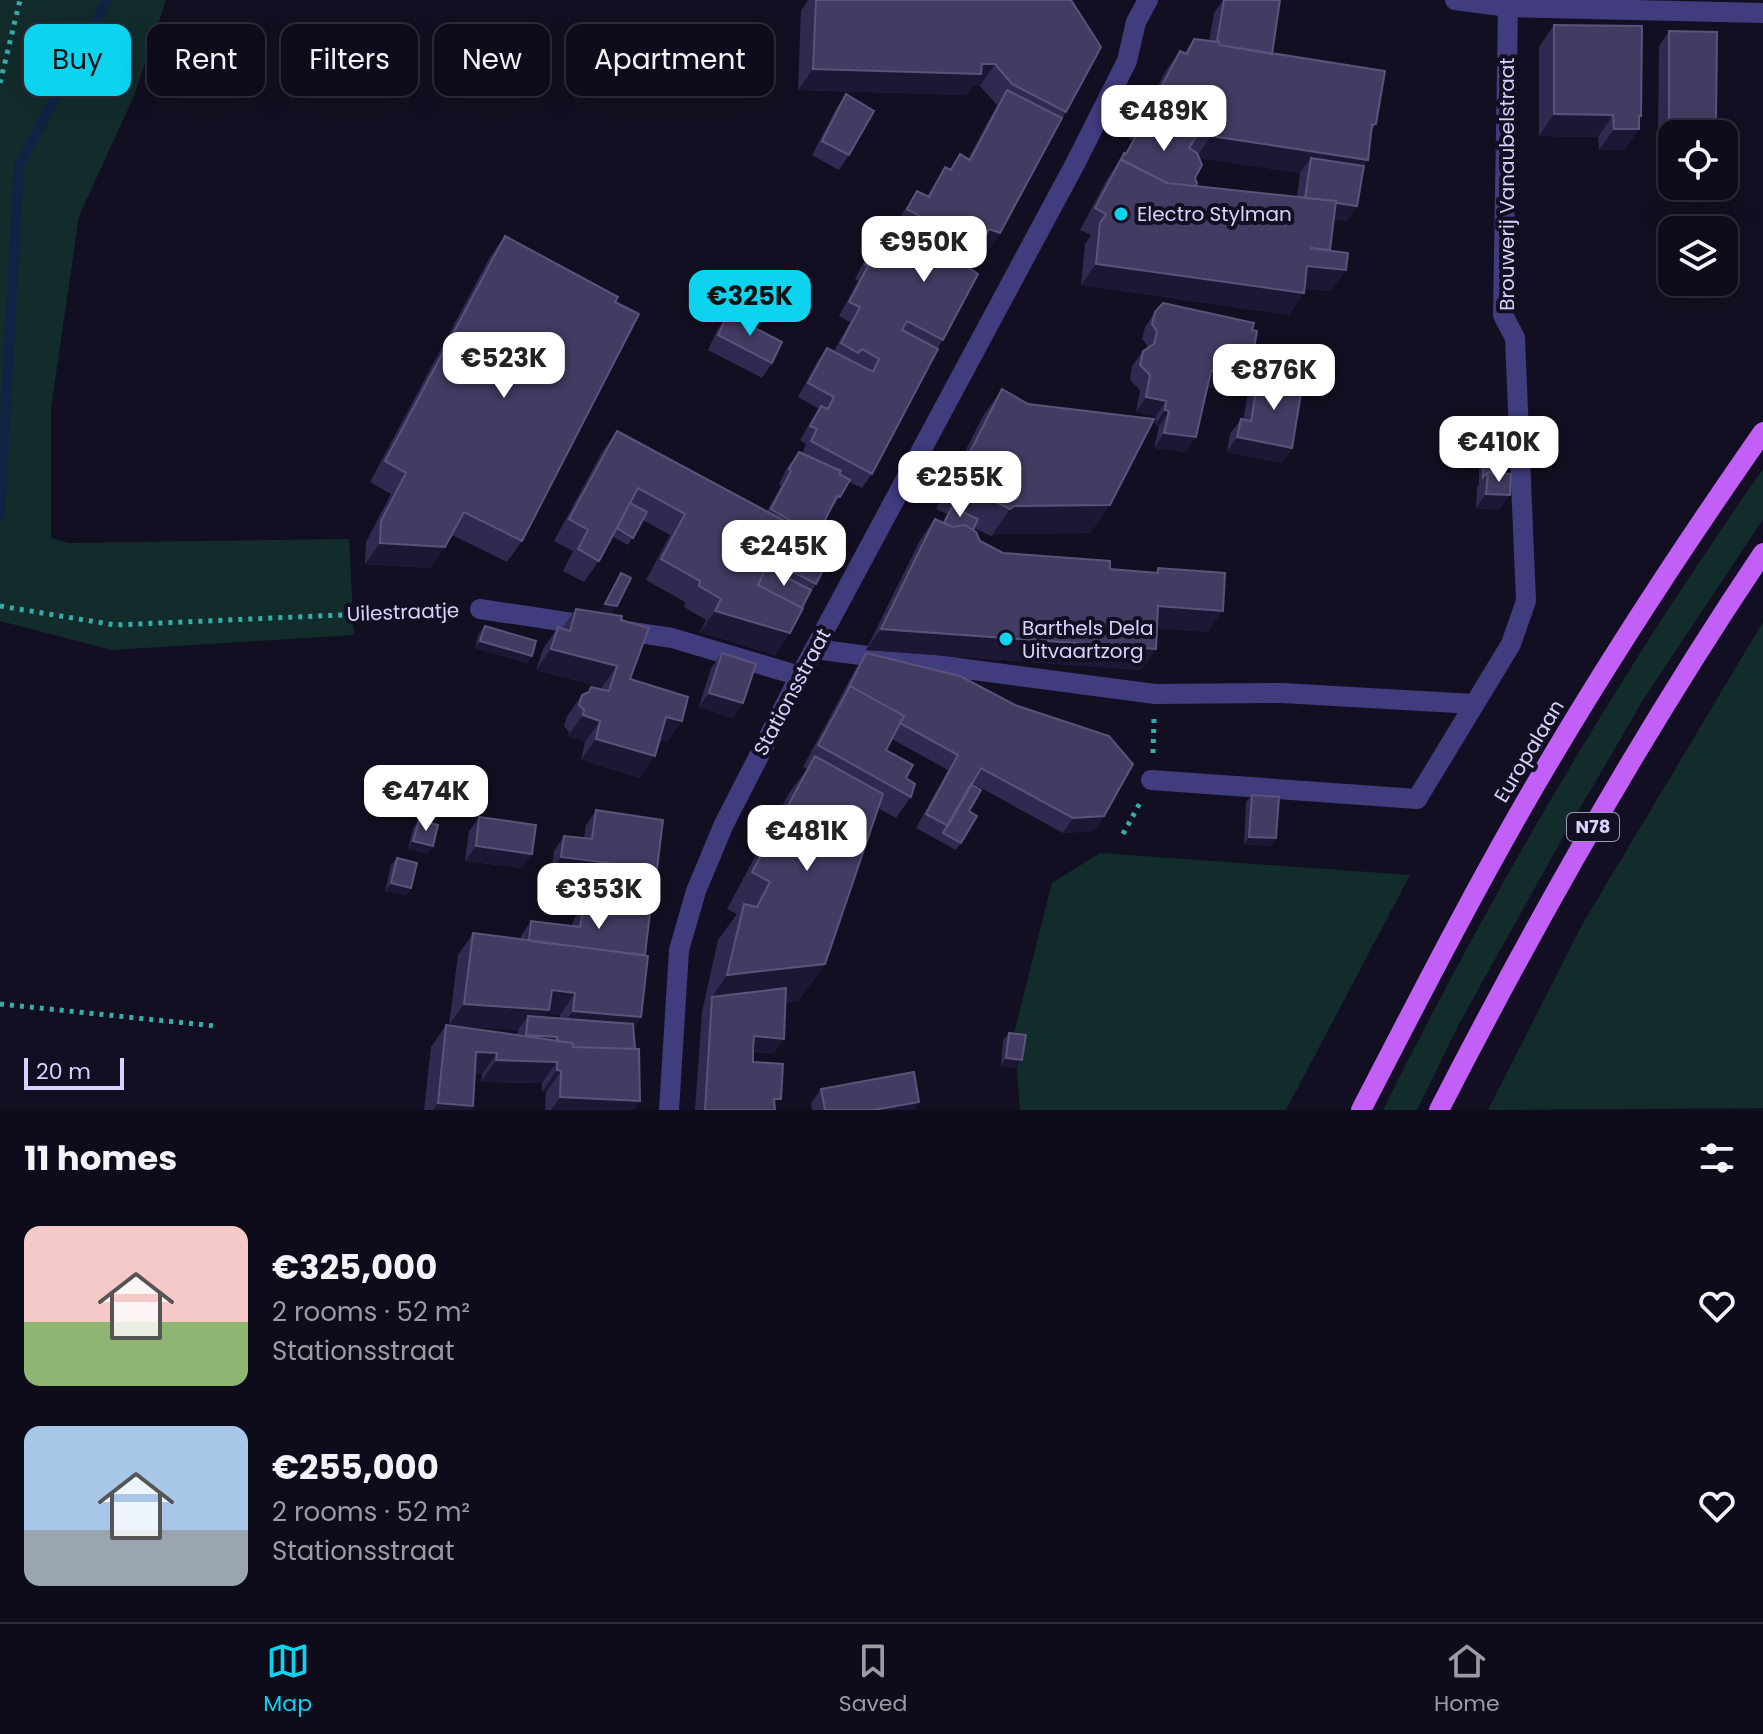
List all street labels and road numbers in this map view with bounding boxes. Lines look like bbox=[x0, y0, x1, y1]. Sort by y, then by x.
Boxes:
street label: Brouwerij Vanaubelstraat bbox=[1493, 57, 1521, 311]
street label: Uilestraatje bbox=[346, 596, 460, 628]
street label: Stationsstraat bbox=[747, 623, 837, 761]
street label: Europalaan bbox=[1487, 694, 1571, 808]
road number: N78 bbox=[1567, 813, 1619, 841]

